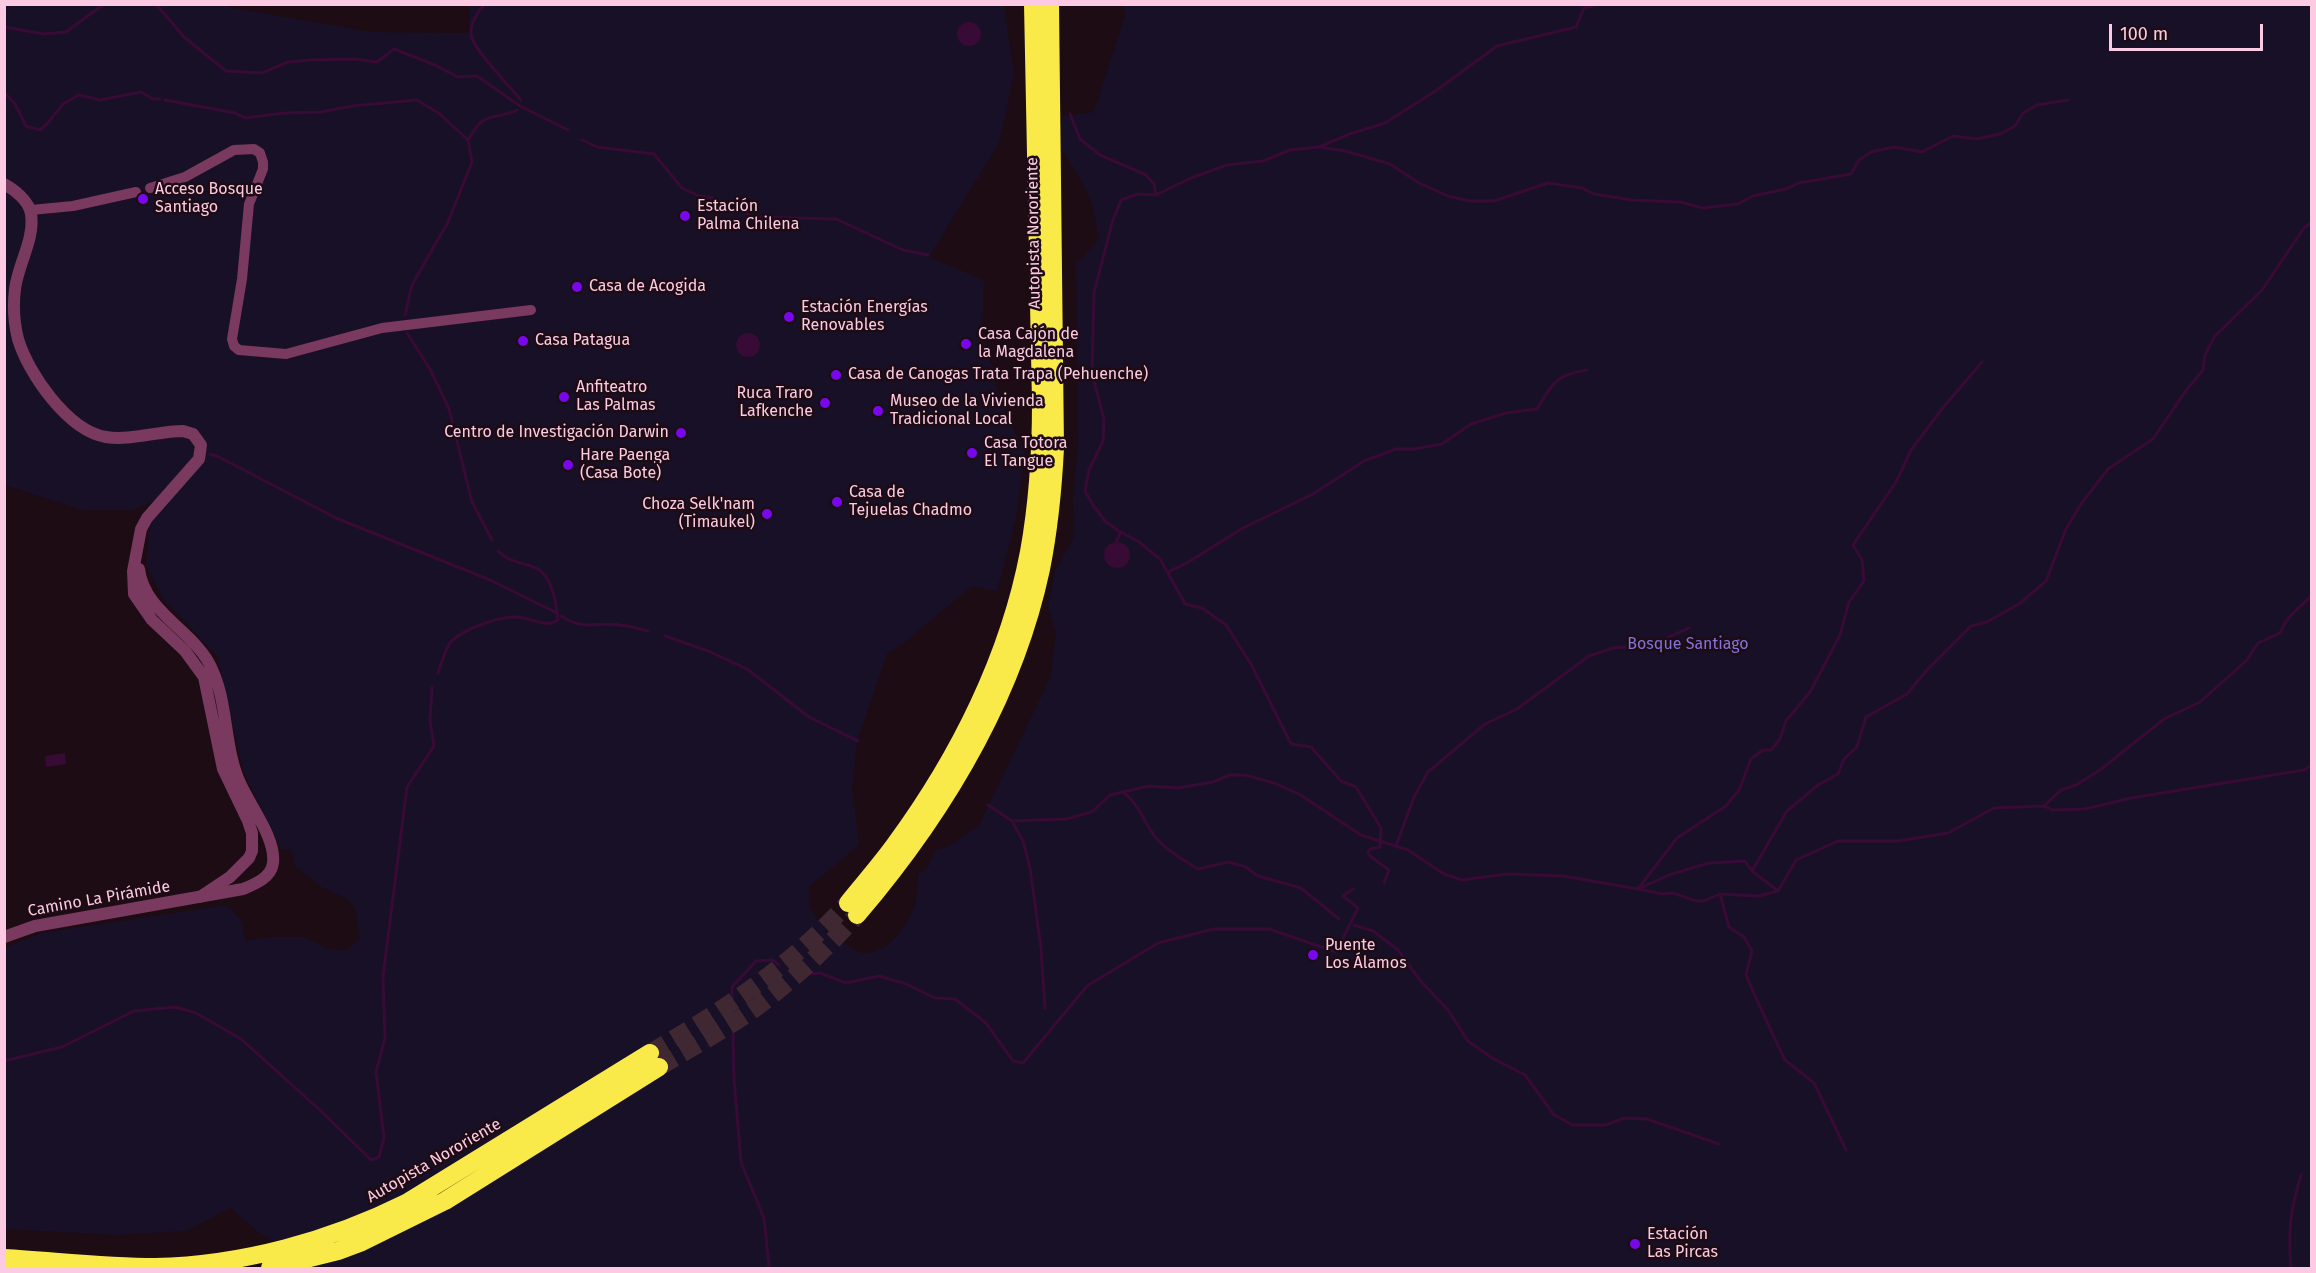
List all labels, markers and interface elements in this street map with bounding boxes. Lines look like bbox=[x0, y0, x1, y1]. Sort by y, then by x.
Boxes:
scale bar bbox=[2112, 12, 2266, 50]
text: 100 m bbox=[2120, 23, 2168, 45]
street label: Autopista Nororiente bbox=[1023, 157, 1045, 309]
place label: Acceso Bosque Santiago bbox=[155, 180, 263, 218]
marker: Acceso Bosque Santiago bbox=[136, 192, 150, 206]
place label: Estación Palma Chilena bbox=[697, 197, 799, 235]
marker: Estación Palma Chilena bbox=[678, 209, 692, 223]
place label: Casa de Acogida bbox=[589, 277, 706, 297]
marker: Casa de Acogida bbox=[570, 280, 584, 294]
place label: Estación Energías Renovables bbox=[801, 298, 928, 336]
marker: Estación Energías Renovables bbox=[782, 310, 796, 324]
place label: Casa Cajón de la Magdalena bbox=[978, 325, 1079, 363]
place label: Casa Patagua bbox=[535, 331, 630, 351]
marker: Casa Patagua bbox=[516, 334, 530, 348]
marker: Casa Cajón de la Magdalena bbox=[959, 337, 973, 351]
place label: Casa de Canogas Trata Trapa (Pehuenche) bbox=[848, 365, 1148, 385]
marker: Casa de Canogas Trata Trapa (Pehuenche) bbox=[829, 368, 843, 382]
place label: Anfiteatro Las Palmas bbox=[576, 378, 655, 416]
place label: Ruca Traro Lafkenche bbox=[736, 384, 813, 422]
marker: Anfiteatro Las Palmas bbox=[557, 390, 571, 404]
place label: Museo de la Vivienda Tradicional Local bbox=[890, 392, 1044, 430]
marker: Ruca Traro Lafkenche bbox=[818, 396, 832, 410]
marker: Museo de la Vivienda Tradicional Local bbox=[871, 404, 885, 418]
place label: Centro de Investigación Darwin bbox=[444, 423, 669, 443]
marker: Centro de Investigación Darwin bbox=[674, 426, 688, 440]
place label: Casa Totora El Tangue bbox=[984, 434, 1068, 472]
place label: Hare Paenga (Casa Bote) bbox=[580, 446, 670, 484]
marker: Casa Totora El Tangue bbox=[965, 446, 979, 460]
marker: Hare Paenga (Casa Bote) bbox=[561, 458, 575, 472]
place label: Casa de Tejuelas Chadmo bbox=[849, 483, 972, 521]
place label: Choza Selk'nam (Timaukel) bbox=[642, 495, 755, 533]
marker: Casa de Tejuelas Chadmo bbox=[830, 495, 844, 509]
marker: Choza Selk'nam (Timaukel) bbox=[760, 507, 774, 521]
park label: Bosque Santiago bbox=[1627, 635, 1749, 655]
street label: Camino La Pirámide bbox=[26, 877, 172, 921]
place label: Puente Los Álamos bbox=[1325, 936, 1407, 974]
marker: Puente Los Álamos bbox=[1306, 948, 1320, 962]
street label: Autopista Nororiente bbox=[363, 1115, 505, 1207]
place label: Estación Las Pircas bbox=[1647, 1225, 1718, 1263]
marker: Estación Las Pircas bbox=[1628, 1237, 1642, 1251]

